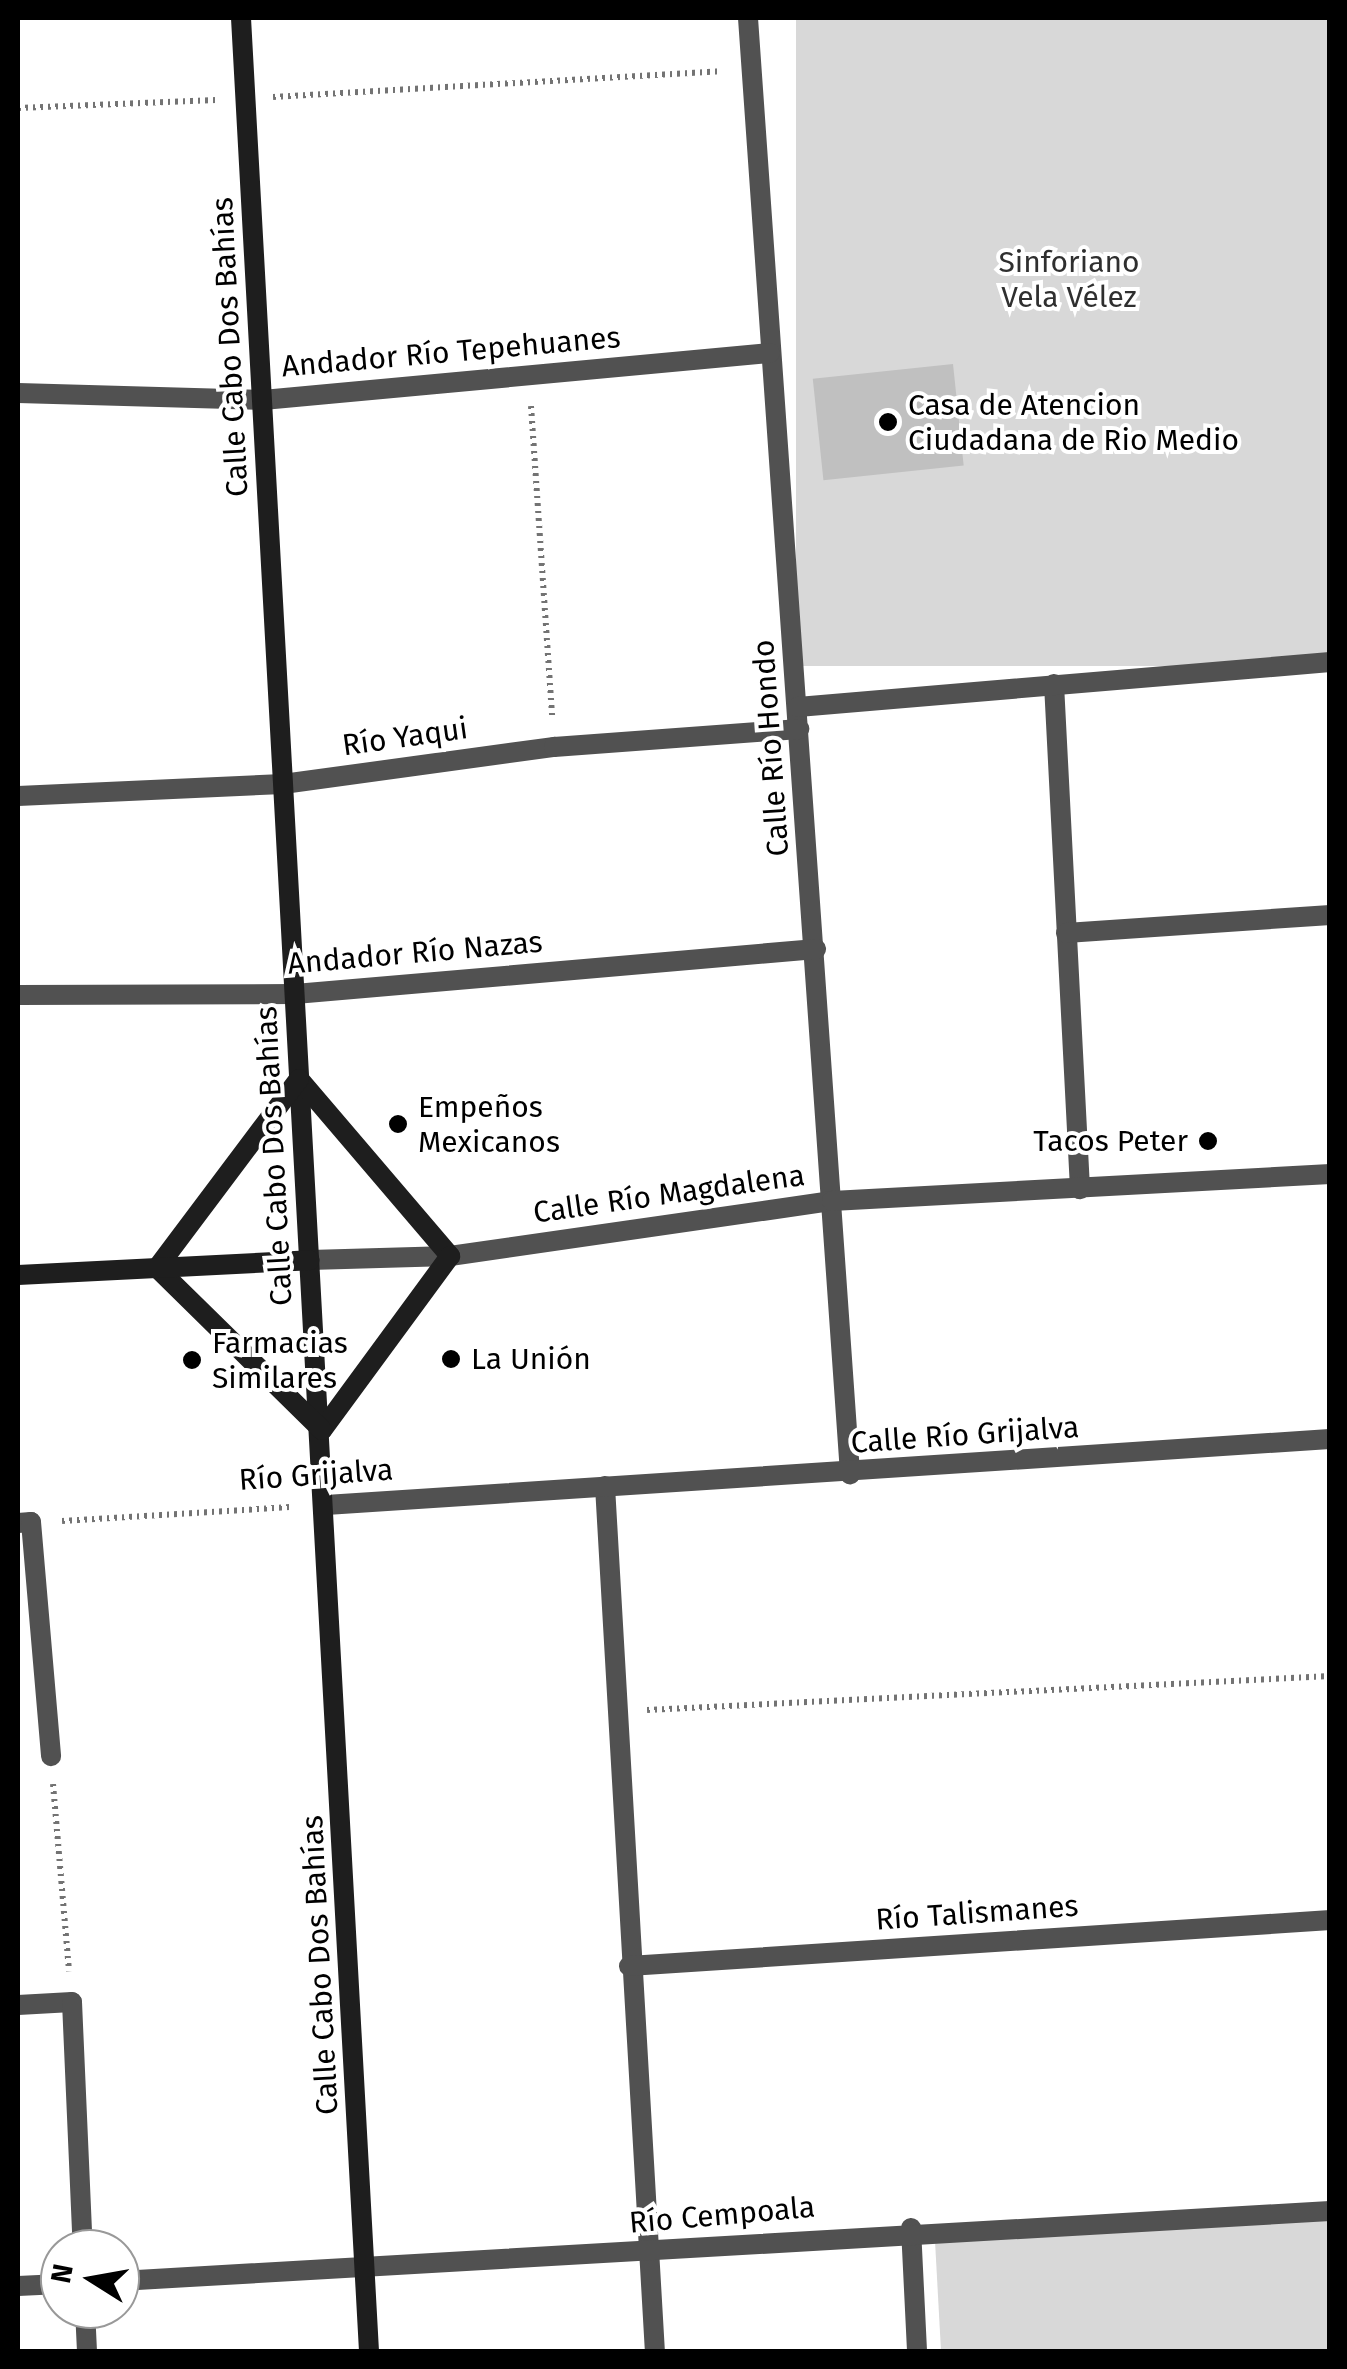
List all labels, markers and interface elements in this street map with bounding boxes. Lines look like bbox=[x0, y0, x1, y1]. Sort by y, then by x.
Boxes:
street label: Calle Cabo Dos Bahías bbox=[204, 196, 256, 498]
park label: Sinforiano Vela Vélez bbox=[998, 244, 1140, 314]
street label: Andador Río Tepehuanes bbox=[280, 319, 622, 385]
place label: Casa de Atencion Ciudadana de Rio Medio bbox=[908, 387, 1239, 458]
marker: Casa de Atencion Ciudadana de Rio Medio bbox=[877, 411, 899, 433]
street label: Calle Río Hondo bbox=[745, 638, 797, 858]
street label: Río Yaqui bbox=[340, 710, 470, 764]
street label: Andador Río Nazas bbox=[286, 924, 544, 982]
street label: Calle Cabo Dos Bahías bbox=[248, 1005, 300, 1307]
place label: Empeños Mexicanos bbox=[418, 1089, 560, 1160]
marker: Empeños Mexicanos bbox=[387, 1113, 409, 1135]
place label: Tacos Peter bbox=[1033, 1123, 1188, 1159]
marker: Tacos Peter bbox=[1197, 1130, 1219, 1152]
street label: Calle Río Magdalena bbox=[531, 1157, 807, 1231]
place label: Farmacias Similares bbox=[212, 1325, 348, 1396]
place label: La Unión bbox=[471, 1341, 591, 1377]
marker: La Unión bbox=[440, 1348, 462, 1370]
marker: Farmacias Similares bbox=[181, 1349, 203, 1371]
street label: Calle Río Grijalva bbox=[850, 1409, 1080, 1461]
street label: Río Grijalva bbox=[238, 1452, 394, 1498]
street label: Calle Cabo Dos Bahías bbox=[294, 1814, 346, 2116]
street label: Río Talismanes bbox=[874, 1888, 1080, 1938]
street label: Río Cempoala bbox=[628, 2189, 816, 2241]
north arrow bbox=[40, 2229, 140, 2329]
text: N bbox=[44, 2261, 80, 2286]

